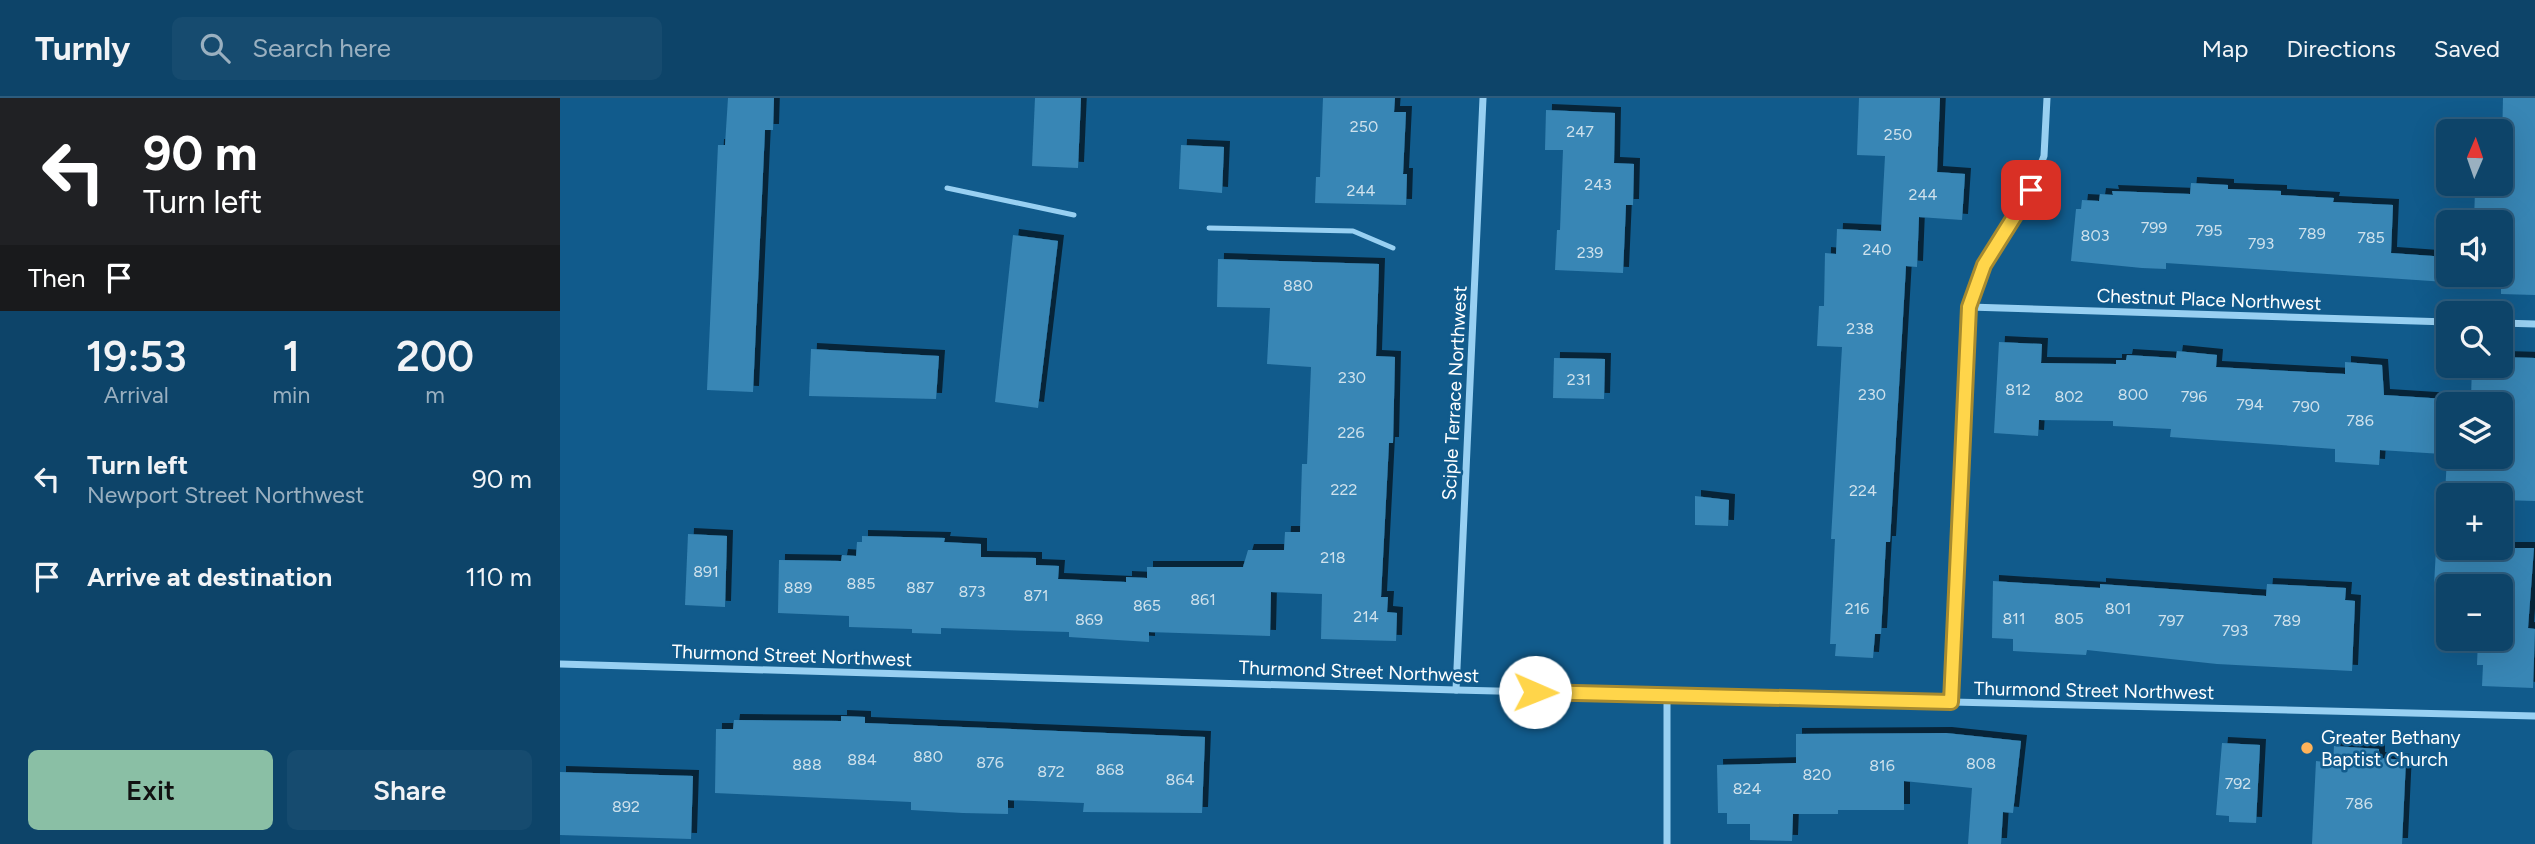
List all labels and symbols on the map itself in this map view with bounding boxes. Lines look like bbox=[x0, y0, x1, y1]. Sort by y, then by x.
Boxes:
house number: 250 bbox=[1350, 117, 1378, 136]
north arrow bbox=[2436, 119, 2513, 196]
house number: 247 bbox=[1566, 122, 1594, 141]
house number: 250 bbox=[1884, 125, 1912, 144]
pin bbox=[2001, 160, 2061, 220]
house number: 243 bbox=[1584, 175, 1612, 194]
house number: 244 bbox=[1347, 181, 1375, 200]
house number: 244 bbox=[1909, 185, 1937, 204]
house number: 799 bbox=[2141, 218, 2167, 237]
house number: 795 bbox=[2196, 221, 2222, 240]
house number: 789 bbox=[2298, 224, 2326, 243]
house number: 803 bbox=[2081, 226, 2109, 245]
house number: 785 bbox=[2357, 228, 2385, 247]
house number: 793 bbox=[2248, 234, 2274, 253]
house number: 240 bbox=[1862, 240, 1892, 259]
house number: 239 bbox=[1577, 243, 1603, 262]
house number: 880 bbox=[1283, 276, 1313, 295]
street label: Chestnut Place Northwest bbox=[2096, 284, 2322, 315]
street label: Sciple Terrace Northwest bbox=[1437, 285, 1472, 501]
house number: 238 bbox=[1846, 319, 1874, 338]
house number: 230 bbox=[1338, 368, 1366, 387]
house number: 231 bbox=[1567, 370, 1591, 389]
house number: 812 bbox=[2005, 380, 2031, 399]
house number: 230 bbox=[1858, 385, 1886, 404]
house number: 800 bbox=[2118, 385, 2148, 404]
house number: 802 bbox=[2054, 387, 2084, 406]
house number: 796 bbox=[2181, 387, 2207, 406]
house number: 794 bbox=[2236, 395, 2264, 414]
house number: 790 bbox=[2292, 397, 2320, 416]
house number: 786 bbox=[2346, 411, 2374, 430]
house number: 226 bbox=[1338, 423, 1364, 442]
house number: 222 bbox=[1331, 480, 1357, 499]
house number: 224 bbox=[1849, 481, 1877, 500]
house number: 218 bbox=[1320, 548, 1346, 567]
house number: 891 bbox=[693, 562, 719, 581]
house number: 885 bbox=[847, 574, 875, 593]
house number: 889 bbox=[784, 578, 812, 597]
house number: 887 bbox=[906, 578, 935, 597]
house number: 873 bbox=[958, 582, 986, 601]
house number: 871 bbox=[1023, 586, 1049, 605]
house number: 861 bbox=[1190, 590, 1216, 609]
house number: 865 bbox=[1133, 596, 1161, 615]
house number: 216 bbox=[1845, 599, 1869, 618]
house number: 801 bbox=[2105, 599, 2131, 618]
house number: 214 bbox=[1353, 607, 1379, 626]
house number: 811 bbox=[2002, 609, 2026, 628]
house number: 805 bbox=[2054, 609, 2084, 628]
house number: 869 bbox=[1075, 610, 1103, 629]
house number: 797 bbox=[2158, 611, 2185, 630]
house number: 789 bbox=[2273, 611, 2301, 630]
house number: 793 bbox=[2222, 621, 2248, 640]
street label: Thurmond Street Northwest bbox=[671, 640, 913, 671]
position arrow bbox=[1498, 655, 1572, 729]
street label: Thurmond Street Northwest bbox=[1238, 656, 1480, 687]
street label: Thurmond Street Northwest bbox=[1974, 677, 2214, 704]
place label: Greater Bethany Baptist Church bbox=[2321, 726, 2460, 771]
marker: Greater Bethany Baptist Church bbox=[2299, 740, 2315, 756]
house number: 880 bbox=[913, 747, 943, 766]
house number: 884 bbox=[847, 750, 877, 769]
house number: 876 bbox=[976, 753, 1004, 772]
house number: 808 bbox=[1966, 754, 1996, 773]
house number: 888 bbox=[792, 755, 822, 774]
house number: 816 bbox=[1869, 756, 1895, 775]
house number: 868 bbox=[1096, 760, 1124, 779]
house number: 872 bbox=[1037, 762, 1065, 781]
house number: 820 bbox=[1802, 765, 1832, 784]
house number: 864 bbox=[1166, 770, 1194, 789]
house number: 792 bbox=[2225, 774, 2251, 793]
house number: 824 bbox=[1733, 779, 1761, 798]
house number: 786 bbox=[2345, 794, 2373, 813]
house number: 892 bbox=[612, 797, 640, 816]

